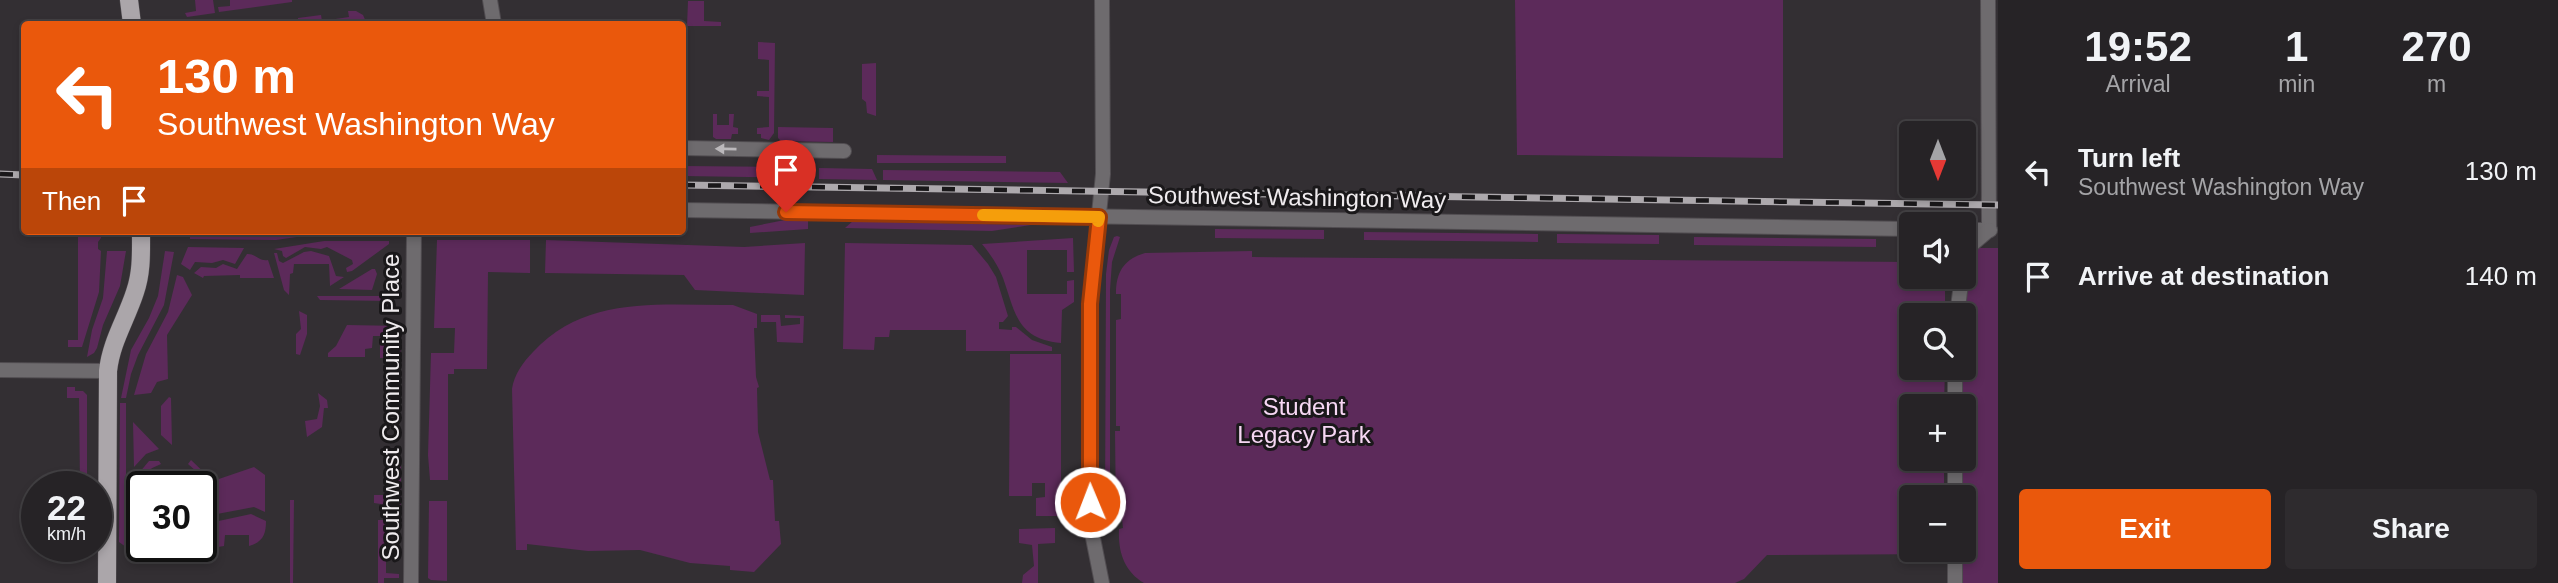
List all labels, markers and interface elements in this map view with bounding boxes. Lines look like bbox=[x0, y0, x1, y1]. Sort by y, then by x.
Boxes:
text: 19:52 bbox=[2084, 23, 2192, 70]
text: 1 bbox=[2285, 23, 2308, 70]
text: 270 bbox=[2402, 23, 2472, 70]
icon: left bbox=[42, 49, 133, 140]
text: 130 m bbox=[157, 49, 296, 103]
text: Arrival bbox=[2105, 71, 2171, 97]
text: min bbox=[2278, 71, 2315, 97]
text: m bbox=[2427, 71, 2446, 97]
text: Southwest Washington Way bbox=[157, 106, 555, 142]
north arrow bbox=[1899, 121, 1976, 198]
map controls bbox=[1899, 121, 1976, 562]
pin bbox=[756, 140, 816, 212]
one-way arrow bbox=[715, 143, 737, 155]
text: Turn left bbox=[2078, 143, 2180, 173]
icon: arrive bbox=[767, 151, 805, 189]
icon: left bbox=[2019, 153, 2057, 191]
text: 130 m bbox=[2465, 156, 2537, 186]
text: Southwest Washington Way bbox=[2078, 174, 2364, 200]
street label: Southwest Washington Way bbox=[1148, 181, 1446, 213]
icon: arrive bbox=[115, 182, 153, 220]
text: Then bbox=[42, 186, 101, 216]
button: sound bbox=[1899, 212, 1976, 289]
street label: Southwest Community Place bbox=[377, 254, 404, 560]
icon: arrive bbox=[2019, 258, 2057, 296]
text: Arrive at destination bbox=[2078, 261, 2329, 291]
text: 140 m bbox=[2465, 261, 2537, 291]
button: search bbox=[1899, 303, 1976, 380]
park label: Student Legacy Park bbox=[1237, 393, 1372, 448]
button: + bbox=[1899, 394, 1976, 471]
position arrow bbox=[1053, 465, 1127, 539]
speed limit sign: 30 bbox=[126, 471, 217, 562]
button: − bbox=[1899, 485, 1976, 562]
text: 22 bbox=[47, 488, 86, 527]
button: Exit bbox=[2019, 489, 2271, 569]
button: Share bbox=[2285, 489, 2537, 569]
text: km/h bbox=[47, 524, 86, 544]

